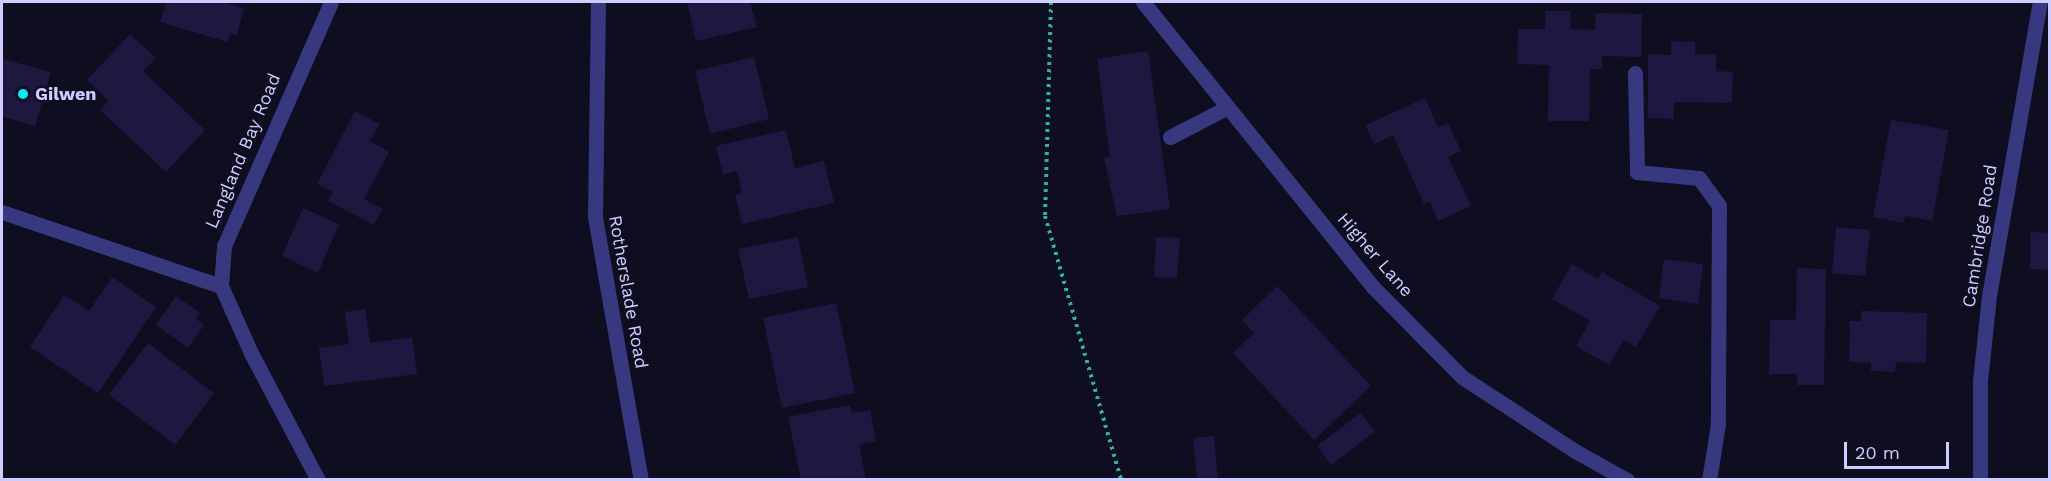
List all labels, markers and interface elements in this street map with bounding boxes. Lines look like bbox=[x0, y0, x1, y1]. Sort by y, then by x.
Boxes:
street label: Langland Bay Road bbox=[200, 70, 286, 232]
place label: Gilwen bbox=[35, 83, 96, 105]
marker: Gilwen bbox=[16, 87, 30, 101]
street label: Cambridge Road bbox=[1958, 163, 2002, 309]
street label: Higher Lane bbox=[1332, 208, 1418, 302]
street label: Rotherslade Road bbox=[604, 214, 652, 370]
scale bar bbox=[1847, 430, 1952, 468]
text: 20 m bbox=[1855, 442, 1900, 463]

